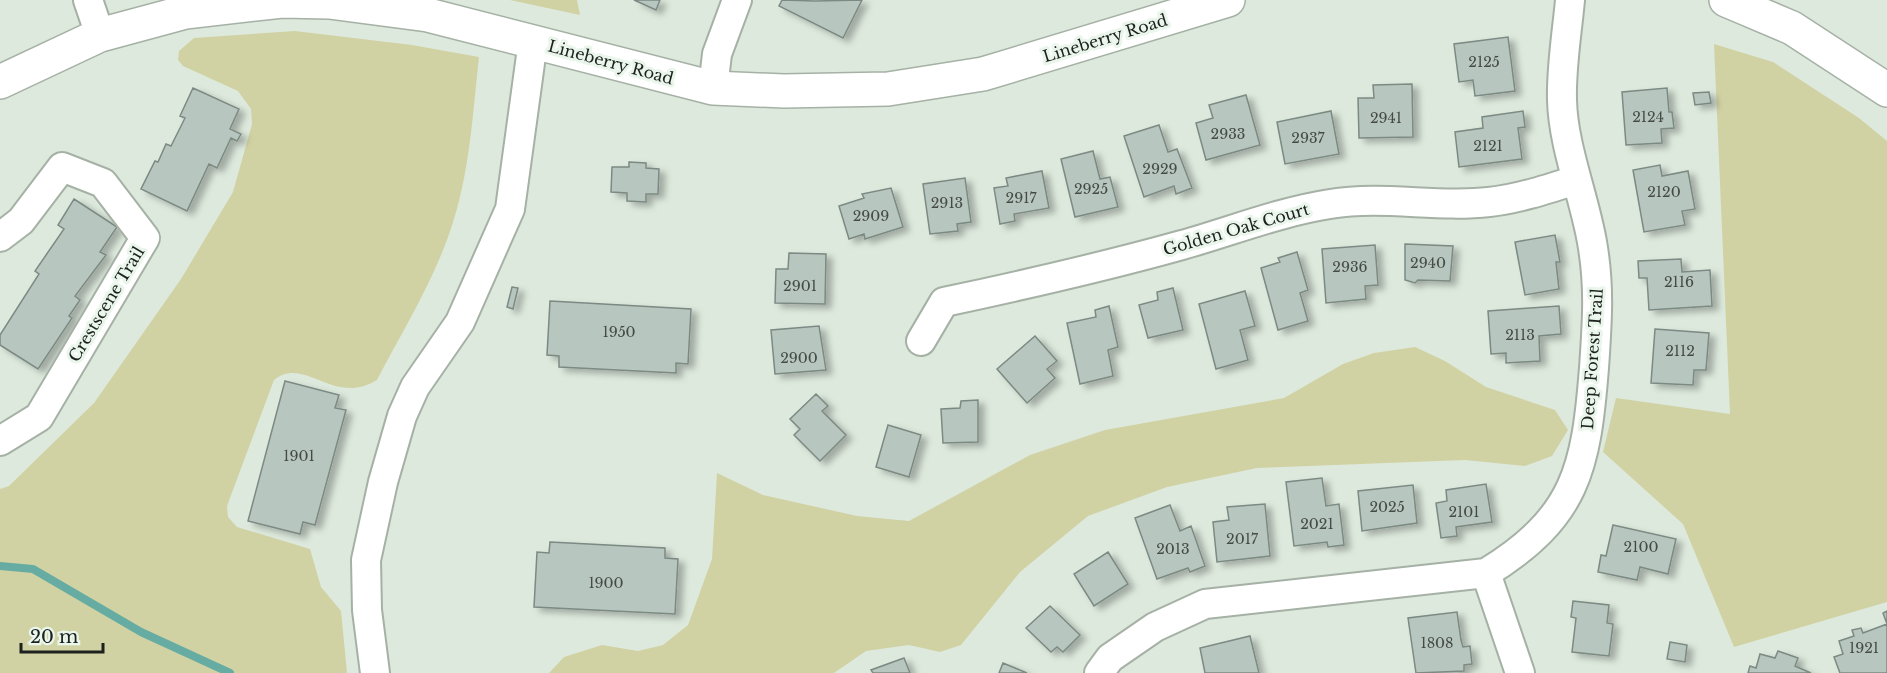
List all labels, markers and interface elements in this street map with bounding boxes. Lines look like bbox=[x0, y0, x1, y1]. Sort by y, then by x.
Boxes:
street label: Lineberry Road bbox=[1040, 10, 1170, 66]
street label: Lineberry Road bbox=[546, 36, 676, 88]
house number: 2125 bbox=[1468, 53, 1500, 71]
house number: 2124 bbox=[1632, 108, 1664, 126]
house number: 2941 bbox=[1370, 109, 1402, 127]
house number: 2933 bbox=[1211, 125, 1245, 143]
house number: 2937 bbox=[1291, 129, 1326, 147]
house number: 2121 bbox=[1473, 137, 1503, 155]
house number: 2929 bbox=[1142, 160, 1178, 178]
house number: 2925 bbox=[1074, 180, 1108, 198]
house number: 2120 bbox=[1647, 183, 1681, 201]
house number: 2917 bbox=[1006, 189, 1037, 207]
house number: 2913 bbox=[931, 194, 963, 212]
street label: Golden Oak Court bbox=[1161, 199, 1311, 259]
house number: 2909 bbox=[853, 207, 889, 225]
street label: Crestscene Trail bbox=[64, 243, 148, 365]
house number: 2940 bbox=[1410, 254, 1446, 272]
house number: 2936 bbox=[1332, 258, 1368, 276]
house number: 2116 bbox=[1664, 273, 1694, 291]
house number: 2901 bbox=[783, 277, 817, 295]
street label: Deep Forest Trail bbox=[1577, 288, 1607, 430]
house number: 1950 bbox=[602, 323, 636, 341]
house number: 2113 bbox=[1505, 326, 1535, 344]
house number: 2112 bbox=[1665, 342, 1695, 360]
house number: 2900 bbox=[780, 349, 818, 367]
house number: 1901 bbox=[283, 447, 315, 465]
house number: 2025 bbox=[1369, 498, 1405, 516]
house number: 2101 bbox=[1448, 503, 1480, 521]
house number: 2021 bbox=[1300, 515, 1334, 533]
house number: 2017 bbox=[1226, 530, 1259, 548]
house number: 2100 bbox=[1624, 538, 1658, 556]
house number: 2013 bbox=[1156, 540, 1190, 558]
house number: 1900 bbox=[588, 574, 624, 592]
scale bar bbox=[21, 616, 104, 654]
text: 20 m bbox=[30, 626, 78, 648]
house number: 1808 bbox=[1420, 634, 1454, 652]
house number: 1921 bbox=[1849, 639, 1879, 657]

